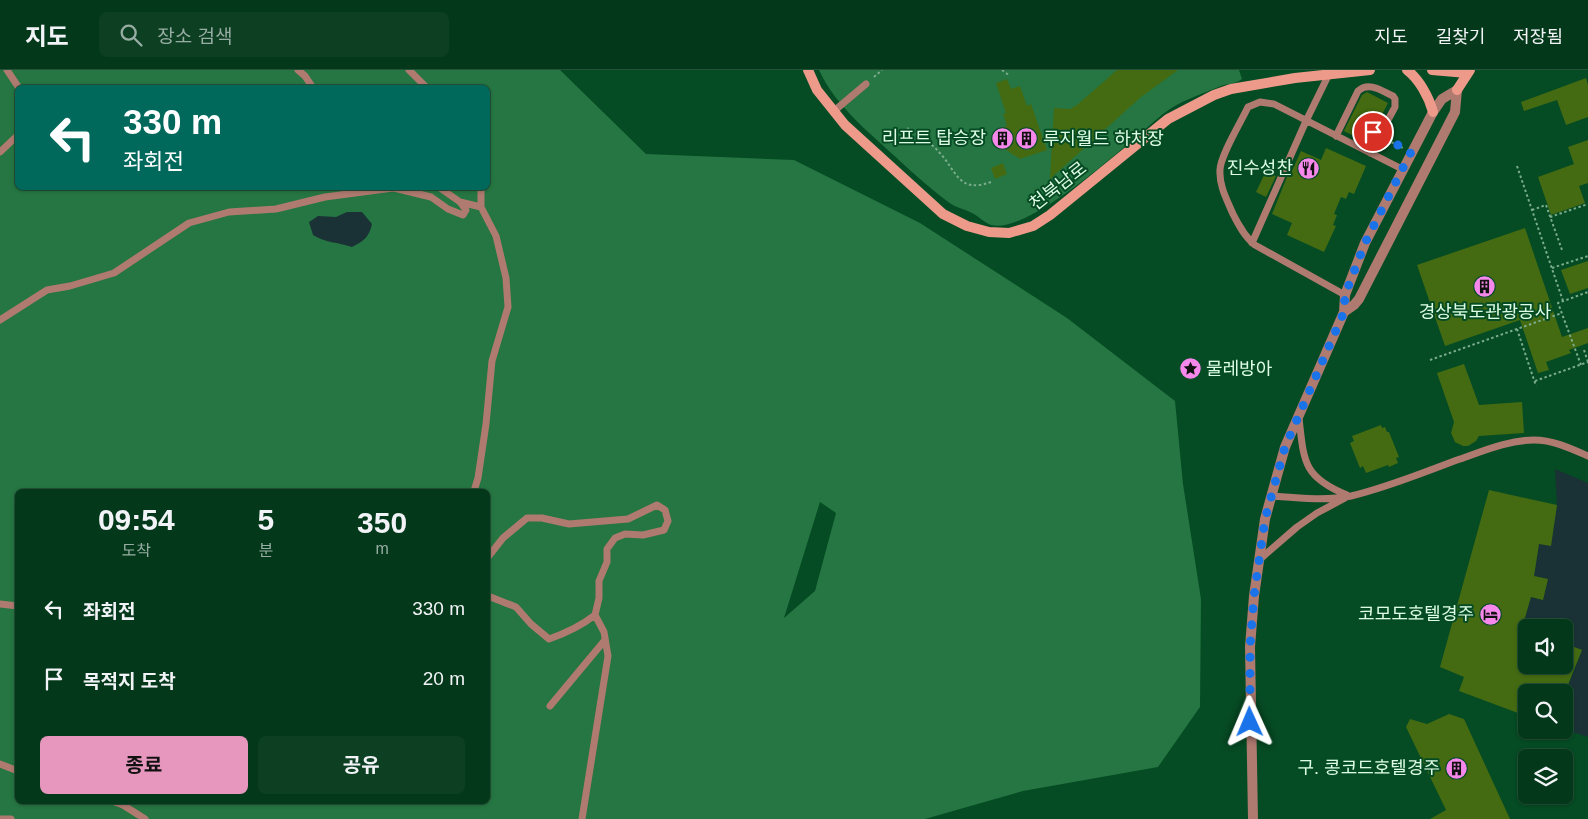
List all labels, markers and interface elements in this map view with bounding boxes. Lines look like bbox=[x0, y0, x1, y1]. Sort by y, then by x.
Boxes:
search box bbox=[99, 12, 449, 57]
icon: search bbox=[117, 21, 145, 49]
text: 지도 bbox=[25, 23, 69, 50]
text: 장소 검색 bbox=[157, 26, 232, 47]
text: 지도 bbox=[1375, 27, 1408, 47]
text: 길찾기 bbox=[1436, 27, 1485, 47]
text: 저장됨 bbox=[1513, 27, 1563, 47]
text: 330 m bbox=[123, 102, 222, 141]
icon: left bbox=[40, 105, 105, 170]
pin bbox=[1352, 111, 1394, 153]
icon: arrive bbox=[1359, 118, 1387, 146]
building icon: 리프트 탑승장 bbox=[990, 126, 1014, 150]
building icon: 루지월드 하차장 bbox=[1015, 127, 1039, 151]
place label: 리프트 탑승장 bbox=[882, 128, 986, 148]
place label: 루지월드 하차장 bbox=[1043, 129, 1164, 149]
text: 좌회전 bbox=[123, 149, 184, 174]
restaurant icon: 진수성찬 bbox=[1297, 156, 1321, 180]
street label: 천북남로 bbox=[1026, 158, 1090, 214]
place label: 진수성찬 bbox=[1227, 158, 1293, 178]
building icon: 경상북도관광공사 bbox=[1473, 275, 1497, 299]
place label: 경상북도관광공사 bbox=[1419, 302, 1552, 322]
place icon: 물레방아 bbox=[1178, 357, 1202, 381]
place label: 물레방아 bbox=[1206, 359, 1273, 379]
text: 09:54 bbox=[98, 503, 175, 536]
text: 5 bbox=[257, 503, 274, 536]
text: 350 bbox=[357, 506, 407, 539]
text: m bbox=[375, 540, 389, 557]
text: 도착 bbox=[122, 542, 151, 559]
text: 분 bbox=[258, 542, 273, 559]
icon: left bbox=[40, 595, 68, 623]
text: 330 m bbox=[412, 598, 465, 619]
text: 좌회전 bbox=[83, 601, 135, 622]
hotel icon: 코모도호텔경주 bbox=[1478, 602, 1502, 626]
place label: 코모도호텔경주 bbox=[1358, 604, 1474, 624]
map controls bbox=[1518, 619, 1573, 804]
button: sound bbox=[1518, 619, 1573, 674]
icon: arrive bbox=[40, 665, 68, 693]
text: 20 m bbox=[423, 668, 465, 689]
text: 목적지 도착 bbox=[83, 671, 176, 692]
button: search bbox=[1518, 684, 1573, 739]
position arrow bbox=[1223, 695, 1275, 747]
button: 종료 bbox=[40, 736, 248, 794]
button: 공유 bbox=[258, 736, 465, 794]
button: layers bbox=[1518, 749, 1573, 804]
building icon: 구. 콩코드호텔경주 bbox=[1444, 756, 1468, 780]
place label: 구. 콩코드호텔경주 bbox=[1298, 758, 1440, 778]

